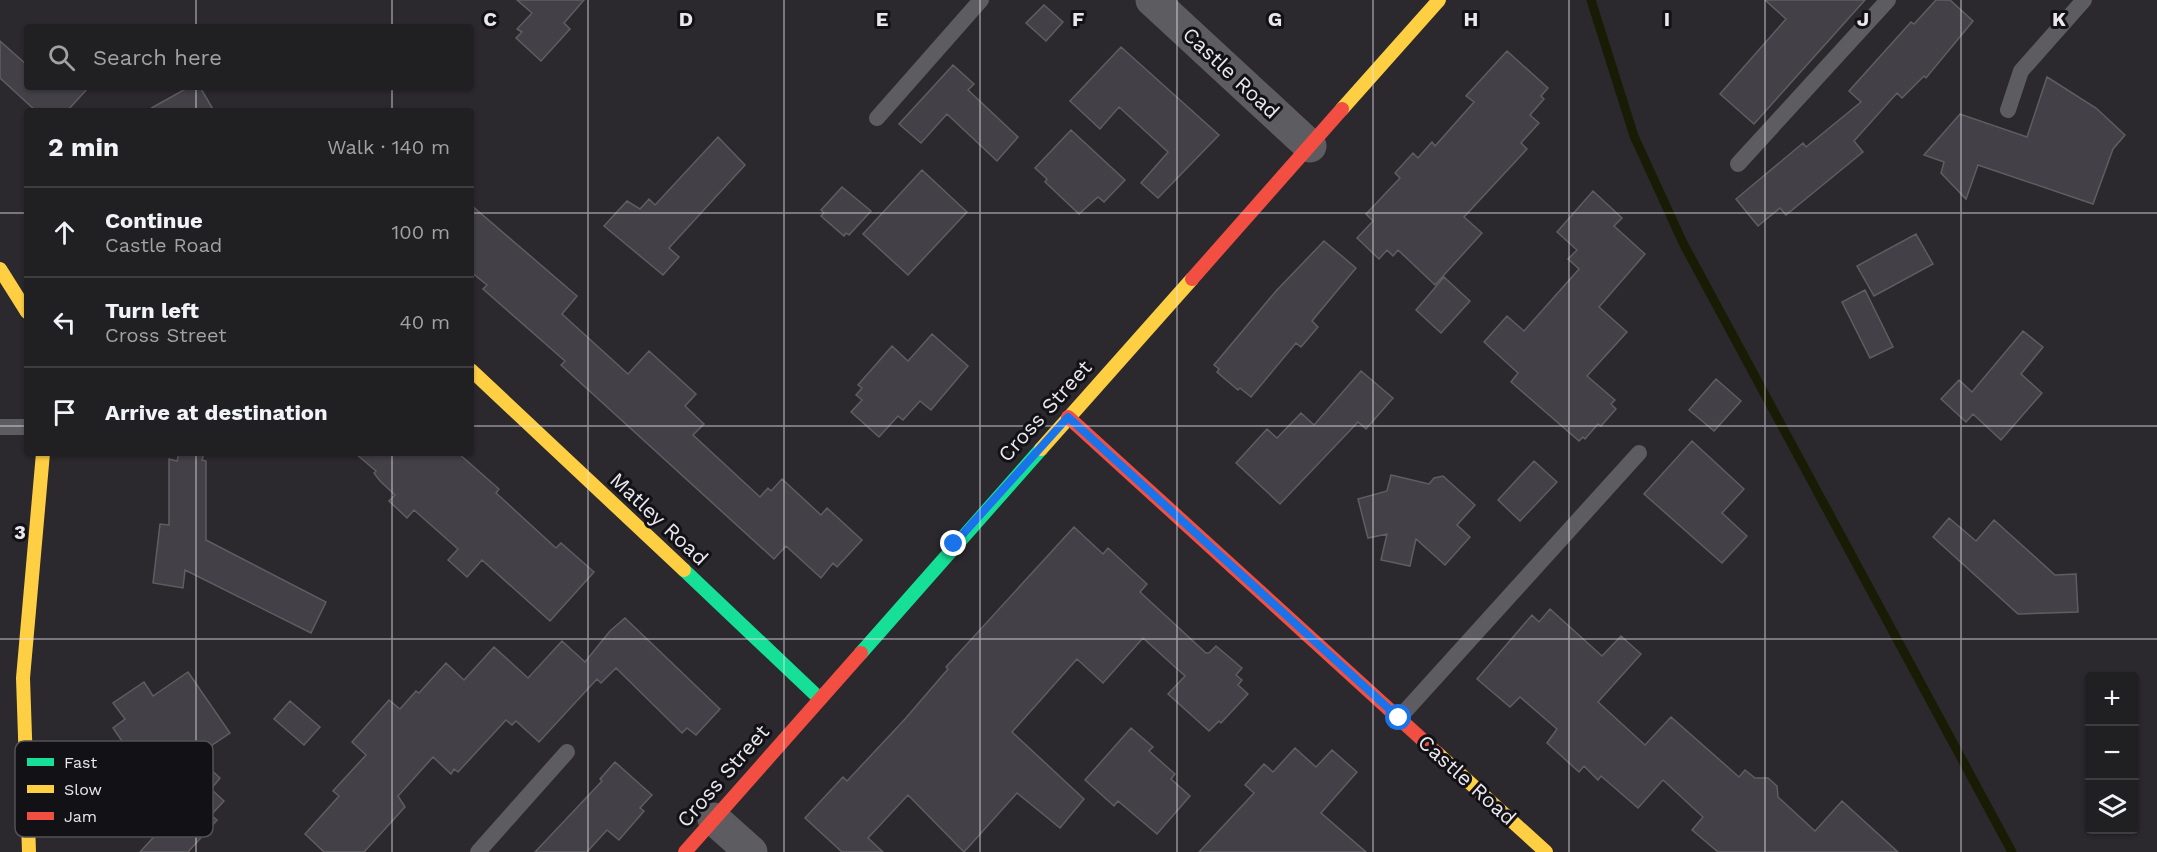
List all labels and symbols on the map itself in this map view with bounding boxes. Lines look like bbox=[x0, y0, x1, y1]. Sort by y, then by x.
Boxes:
text: C bbox=[483, 7, 497, 31]
text: D bbox=[679, 7, 693, 31]
text: E bbox=[876, 7, 888, 31]
text: F bbox=[1072, 7, 1084, 31]
text: G bbox=[1268, 7, 1282, 31]
text: H bbox=[1464, 7, 1478, 31]
text: I bbox=[1664, 7, 1670, 31]
text: J bbox=[1857, 7, 1869, 31]
text: K bbox=[2052, 7, 2066, 31]
street label: Castle Road bbox=[1178, 22, 1285, 124]
street label: Cross Street bbox=[993, 355, 1097, 466]
street label: Matley Road bbox=[605, 467, 714, 570]
text: 3 bbox=[14, 520, 26, 544]
route end bbox=[940, 530, 966, 556]
route start bbox=[1385, 704, 1411, 730]
street label: Cross Street bbox=[671, 719, 774, 832]
street label: Castle Road bbox=[1413, 729, 1521, 830]
legend bbox=[15, 741, 213, 837]
text: Fast bbox=[64, 753, 97, 772]
text: Slow bbox=[64, 780, 102, 799]
text: Jam bbox=[64, 807, 97, 826]

